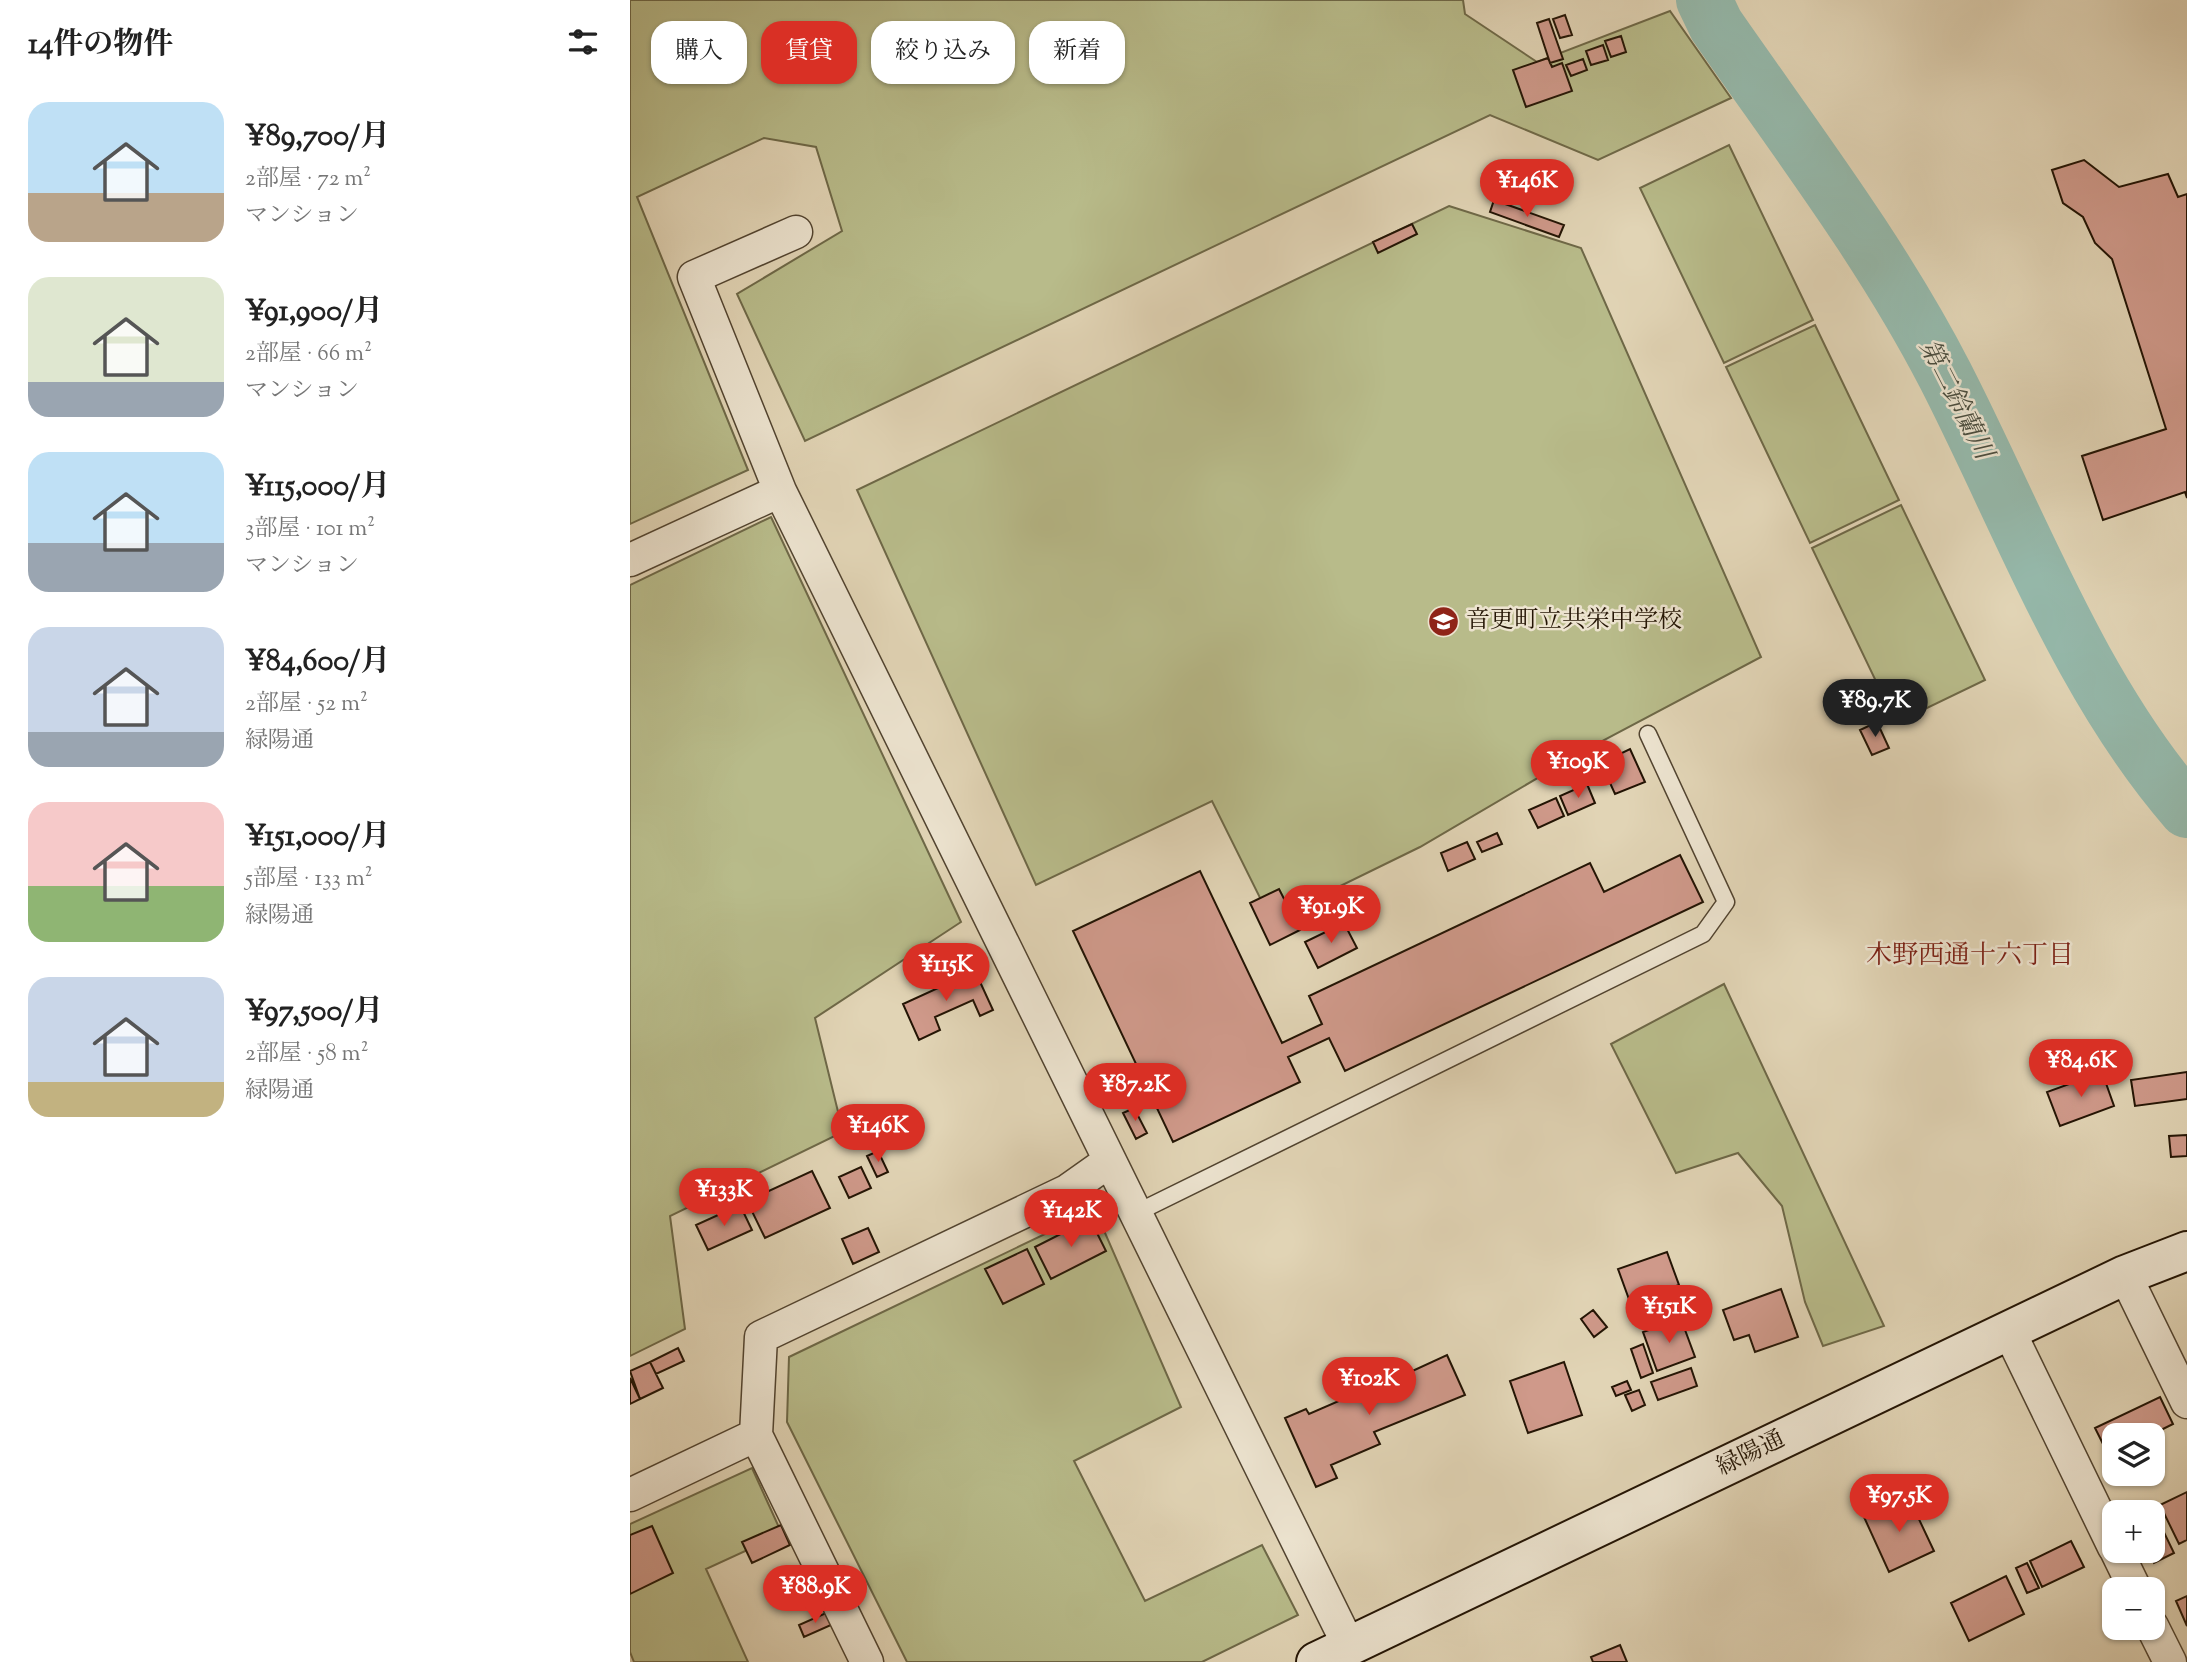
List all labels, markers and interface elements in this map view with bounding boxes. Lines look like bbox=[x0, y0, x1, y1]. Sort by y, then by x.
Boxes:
chip: 購入 bbox=[651, 21, 747, 84]
chip: 賃貸 bbox=[761, 21, 857, 84]
chip: 絞り込み bbox=[871, 21, 1015, 84]
chip: 新着 bbox=[1029, 21, 1125, 84]
icon: filters bbox=[564, 23, 602, 61]
text: 14件の物件 bbox=[28, 24, 173, 67]
text: ¥89,700/月 bbox=[245, 116, 390, 159]
icon: home bbox=[84, 130, 168, 214]
pin: ¥146K bbox=[1478, 160, 1576, 219]
text: 2部屋 · 72 m² bbox=[245, 163, 371, 196]
text: ¥146K bbox=[1496, 165, 1558, 198]
text: マンション bbox=[245, 200, 359, 233]
text: ¥91,900/月 bbox=[245, 291, 383, 334]
icon: home bbox=[84, 305, 168, 389]
water label: 第二鈴蘭川 bbox=[1909, 334, 2002, 469]
text: 2部屋 · 66 m² bbox=[245, 338, 372, 371]
text: マンション bbox=[245, 375, 359, 408]
text: ¥115,000/月 bbox=[245, 466, 390, 509]
icon: home bbox=[84, 480, 168, 564]
text: 3部屋 · 101 m² bbox=[245, 513, 375, 546]
text: マンション bbox=[245, 550, 359, 583]
school or university icon: 音更町立共栄中学校 bbox=[1426, 604, 1460, 638]
place label: 音更町立共栄中学校 bbox=[1466, 604, 1682, 638]
text: ¥84,600/月 bbox=[245, 641, 390, 684]
icon: home bbox=[84, 655, 168, 739]
pin: ¥89.7K bbox=[1818, 680, 1932, 739]
text: ¥89.7K bbox=[1839, 685, 1911, 718]
text: 2部屋 · 52 m² bbox=[245, 688, 368, 721]
text: 緑陽通 bbox=[245, 725, 314, 758]
pin: ¥109K bbox=[1529, 740, 1627, 800]
text: ¥109K bbox=[1547, 746, 1609, 779]
text: ¥151,000/月 bbox=[245, 816, 390, 859]
icon: home bbox=[84, 830, 168, 914]
text: 5部屋 · 133 m² bbox=[245, 863, 373, 896]
pin: ¥91.9K bbox=[1274, 886, 1388, 945]
text: ¥91.9K bbox=[1298, 891, 1364, 924]
text: 緑陽通 bbox=[245, 900, 314, 933]
district label: 木野西通十六丁目 bbox=[1866, 938, 2074, 975]
pin: ¥115K bbox=[897, 944, 995, 1003]
text: ¥115K bbox=[919, 949, 973, 982]
text: ¥97,500/月 bbox=[245, 991, 383, 1034]
icon: home bbox=[84, 1005, 168, 1089]
text: 2部屋 · 58 m² bbox=[245, 1038, 368, 1071]
pin: ¥84.6K bbox=[2024, 1040, 2138, 1099]
text: ¥84.6K bbox=[2045, 1045, 2117, 1078]
pin: ¥87.2K bbox=[1078, 1064, 1192, 1123]
text: ¥87.2K bbox=[1099, 1069, 1171, 1102]
text: 緑陽通 bbox=[245, 1075, 314, 1108]
pin: ¥146K bbox=[829, 1104, 927, 1164]
text: ¥146K bbox=[847, 1110, 909, 1143]
pin: ¥133K bbox=[675, 1168, 773, 1228]
text: ¥133K bbox=[695, 1174, 753, 1207]
pin: ¥142K bbox=[1022, 1190, 1120, 1249]
text: ¥142K bbox=[1040, 1195, 1102, 1228]
pin: ¥151K bbox=[1620, 1286, 1718, 1345]
text: ¥151K bbox=[1642, 1291, 1696, 1324]
pin: ¥102K bbox=[1320, 1358, 1418, 1417]
text: ¥102K bbox=[1338, 1363, 1400, 1396]
street label: 緑陽通 bbox=[1711, 1423, 1791, 1485]
map controls bbox=[2102, 1423, 2165, 1640]
button: layers bbox=[2102, 1423, 2165, 1486]
pin: ¥97.5K bbox=[1842, 1474, 1956, 1534]
text: ¥97.5K bbox=[1866, 1480, 1932, 1513]
button: + bbox=[2102, 1500, 2165, 1563]
pin: ¥88.9K bbox=[758, 1566, 872, 1625]
text: ¥88.9K bbox=[779, 1571, 851, 1604]
button: − bbox=[2102, 1577, 2165, 1640]

